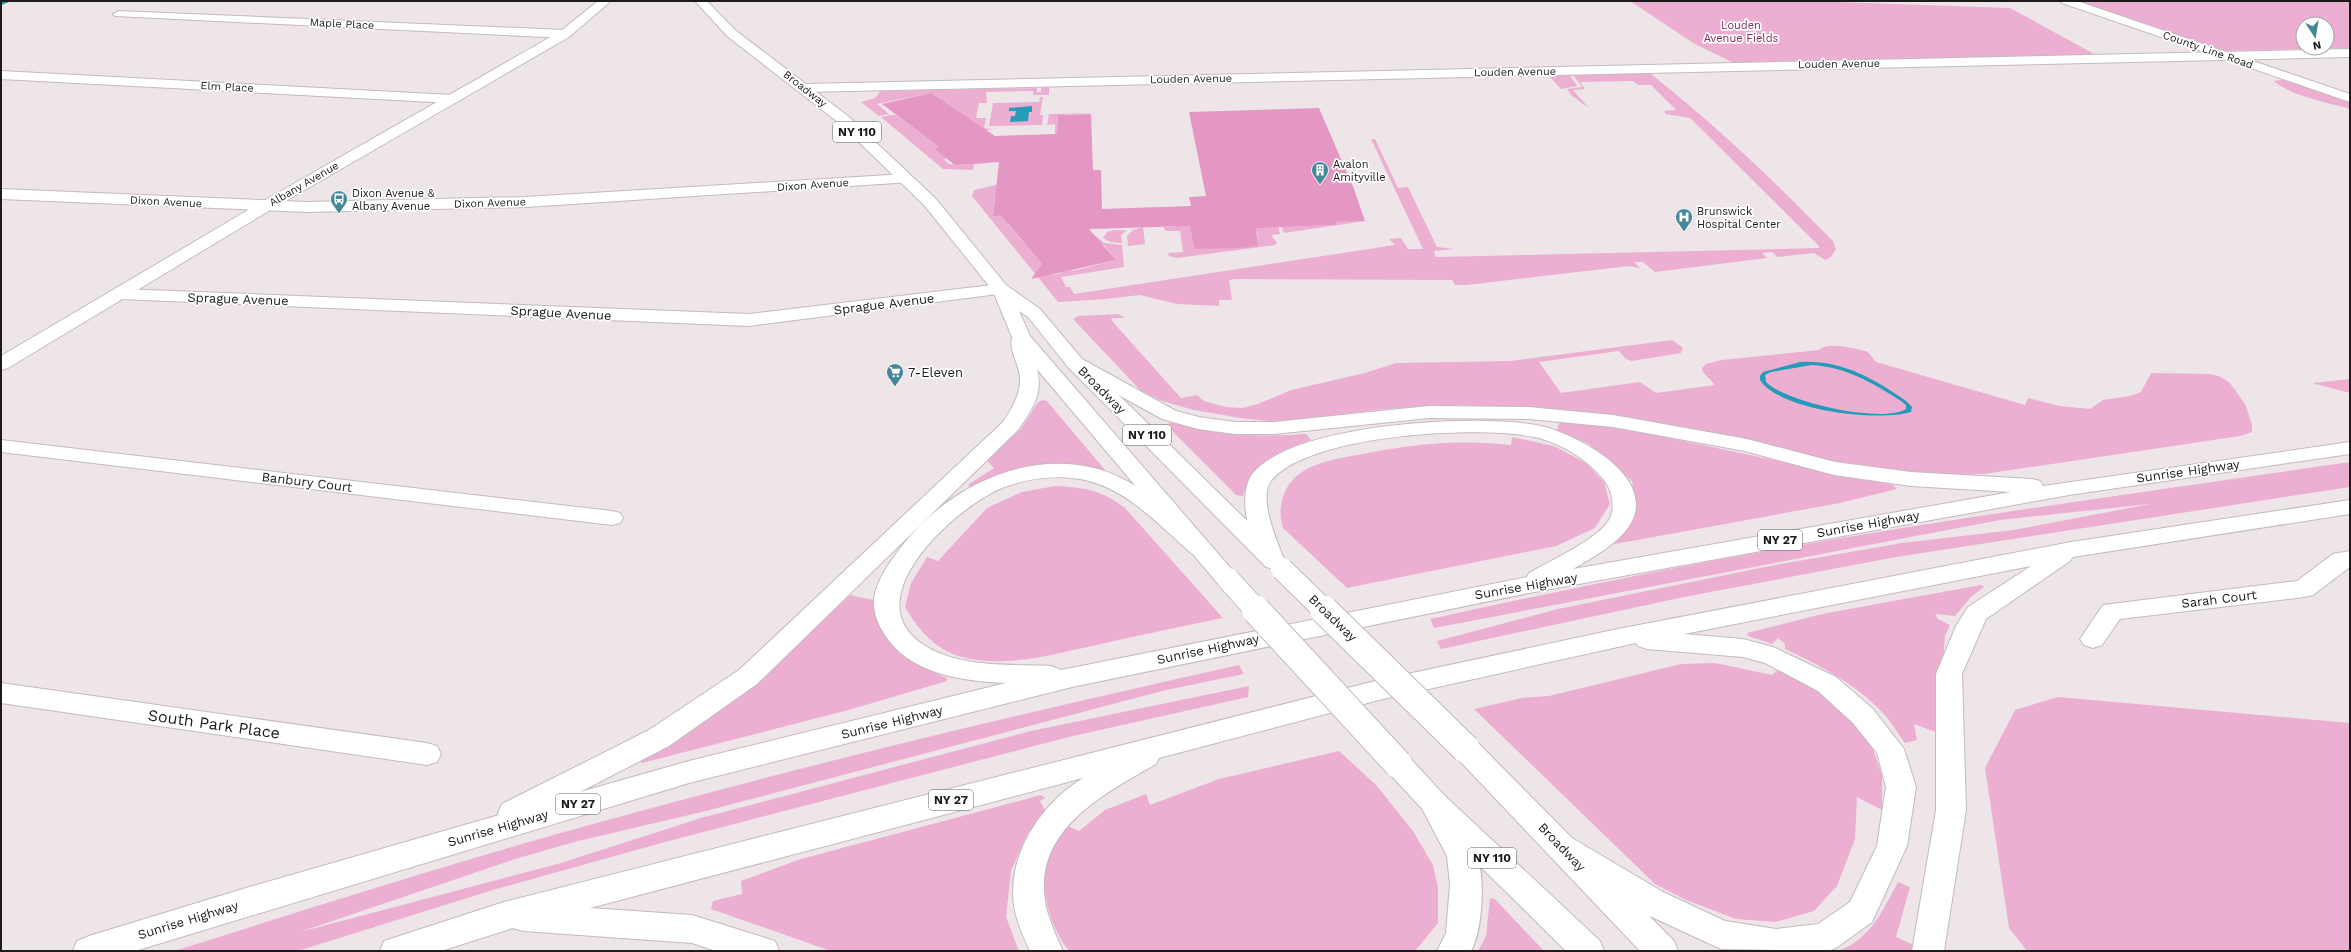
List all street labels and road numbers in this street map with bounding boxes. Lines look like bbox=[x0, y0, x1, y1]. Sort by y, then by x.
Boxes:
street label: Maple Place bbox=[309, 16, 375, 32]
street label: County Line Road bbox=[2161, 28, 2255, 72]
street label: Louden Avenue bbox=[1798, 57, 1880, 71]
street label: Louden Avenue bbox=[1474, 65, 1556, 79]
street label: Broadway bbox=[781, 68, 830, 110]
street label: Louden Avenue bbox=[1150, 72, 1232, 86]
street label: Elm Place bbox=[200, 79, 254, 95]
road number: NY 110 bbox=[833, 122, 881, 142]
street label: Albany Avenue bbox=[267, 159, 341, 209]
street label: Dixon Avenue bbox=[777, 176, 849, 194]
street label: Dixon Avenue bbox=[130, 194, 202, 210]
street label: Dixon Avenue bbox=[454, 195, 526, 211]
street label: Sprague Avenue bbox=[187, 290, 289, 308]
street label: Sprague Avenue bbox=[833, 290, 935, 318]
street label: Sprague Avenue bbox=[510, 303, 612, 323]
street label: Broadway bbox=[1075, 363, 1129, 417]
road number: NY 110 bbox=[1123, 425, 1171, 445]
street label: Sunrise Highway bbox=[2135, 456, 2241, 486]
street label: Banbury Court bbox=[261, 469, 354, 495]
street label: Sunrise Highway bbox=[1815, 508, 1921, 540]
road number: NY 27 bbox=[1758, 530, 1802, 550]
street label: Sunrise Highway bbox=[1473, 570, 1579, 602]
street label: Sarah Court bbox=[2181, 587, 2258, 611]
street label: Broadway bbox=[1306, 591, 1360, 645]
street label: Sunrise Highway bbox=[1156, 631, 1261, 667]
street label: Sunrise Highway bbox=[840, 702, 945, 742]
street label: South Park Place bbox=[147, 705, 281, 743]
road number: NY 27 bbox=[929, 790, 973, 810]
road number: NY 27 bbox=[556, 794, 600, 814]
street label: Sunrise Highway bbox=[446, 806, 550, 850]
street label: Broadway bbox=[1535, 820, 1589, 874]
road number: NY 110 bbox=[1468, 848, 1516, 868]
street label: Sunrise Highway bbox=[136, 898, 240, 942]

